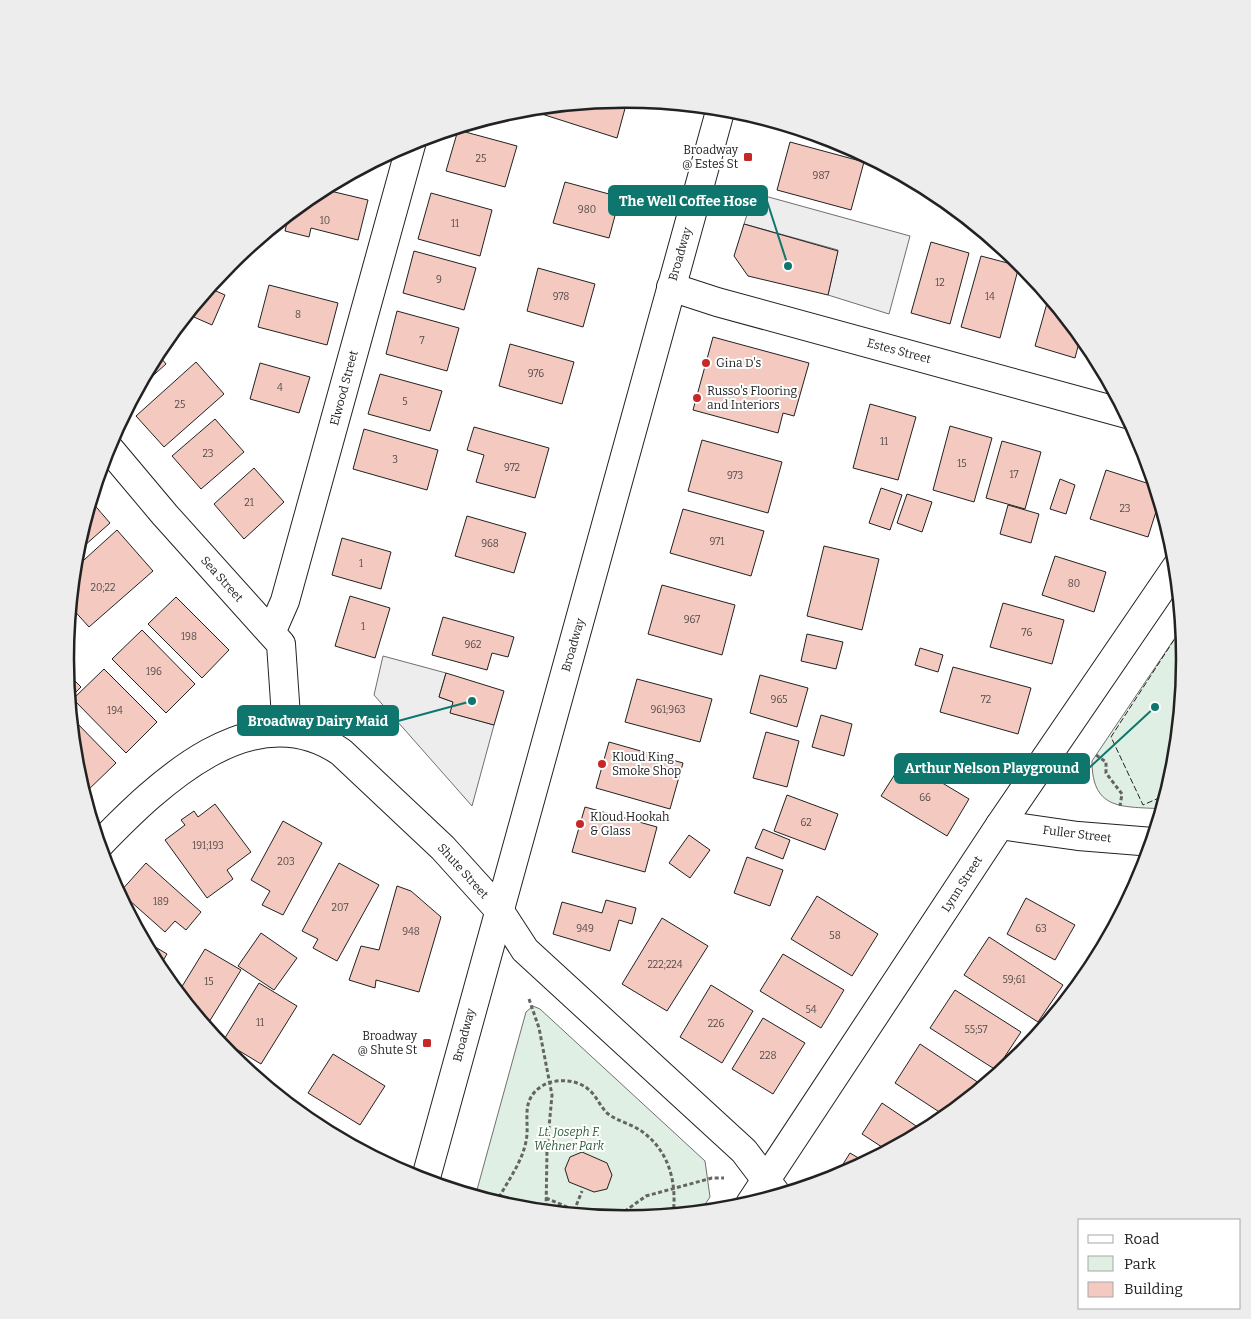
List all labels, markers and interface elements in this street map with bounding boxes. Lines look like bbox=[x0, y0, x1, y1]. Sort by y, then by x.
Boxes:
place label: Broadway @ Estes St bbox=[682, 143, 739, 171]
marker: Broadway @ Estes St bbox=[742, 151, 754, 163]
house number: 25 bbox=[476, 153, 486, 165]
house number: 987 bbox=[813, 170, 829, 182]
callout: The Well Coffee Hose bbox=[609, 186, 767, 215]
text: The Well Coffee Hose bbox=[619, 193, 757, 210]
house number: 980 bbox=[578, 204, 596, 216]
house number: 10 bbox=[320, 215, 330, 227]
house number: 11 bbox=[451, 218, 459, 230]
street label: Broadway bbox=[666, 225, 694, 282]
house number: 9 bbox=[436, 274, 442, 286]
house number: 12 bbox=[935, 277, 945, 289]
house number: 978 bbox=[553, 291, 569, 303]
house number: 14 bbox=[985, 291, 995, 303]
house number: 8 bbox=[295, 309, 301, 321]
house number: 7 bbox=[419, 335, 425, 347]
street label: Estes Street bbox=[865, 336, 933, 366]
street label: Elwood Street bbox=[327, 348, 361, 427]
place label: Gina D's bbox=[716, 356, 762, 370]
marker: Gina D's bbox=[700, 357, 712, 369]
house number: 976 bbox=[528, 368, 544, 380]
house number: 4 bbox=[277, 382, 283, 394]
place label: Russo's Flooring and Interiors bbox=[707, 384, 798, 412]
marker: Russo's Flooring and Interiors bbox=[691, 392, 703, 404]
house number: 5 bbox=[402, 396, 408, 408]
house number: 25 bbox=[175, 399, 185, 411]
house number: 11 bbox=[880, 436, 888, 448]
house number: 23 bbox=[202, 448, 214, 460]
house number: 3 bbox=[392, 454, 398, 466]
house number: 15 bbox=[957, 458, 967, 470]
house number: 972 bbox=[504, 462, 520, 474]
house number: 17 bbox=[1010, 469, 1018, 481]
house number: 973 bbox=[727, 470, 743, 482]
house number: 21 bbox=[244, 497, 254, 509]
house number: 23 bbox=[1119, 503, 1131, 515]
house number: 971 bbox=[710, 536, 724, 548]
house number: 968 bbox=[481, 538, 499, 550]
street label: Sea Street bbox=[198, 553, 247, 605]
house number: 1 bbox=[359, 558, 363, 570]
house number: 80 bbox=[1068, 578, 1080, 590]
house number: 20;22 bbox=[91, 582, 115, 594]
house number: 967 bbox=[684, 614, 700, 626]
street label: Broadway bbox=[559, 616, 587, 673]
house number: 1 bbox=[361, 621, 365, 633]
house number: 76 bbox=[1022, 627, 1033, 639]
house number: 198 bbox=[181, 631, 197, 643]
house number: 962 bbox=[464, 639, 482, 651]
house number: 196 bbox=[146, 666, 162, 678]
house number: 965 bbox=[771, 694, 787, 706]
house number: 72 bbox=[981, 694, 991, 706]
house number: 961;963 bbox=[650, 704, 686, 716]
house number: 194 bbox=[107, 705, 123, 717]
callout: Broadway Dairy Maid bbox=[238, 706, 398, 735]
text: Broadway Dairy Maid bbox=[248, 713, 389, 730]
place label: Kloud King Smoke Shop bbox=[612, 750, 681, 778]
callout: Arthur Nelson Playground bbox=[895, 754, 1089, 783]
marker: Kloud King Smoke Shop bbox=[596, 758, 608, 770]
text: Arthur Nelson Playground bbox=[905, 760, 1080, 777]
house number: 66 bbox=[919, 792, 931, 804]
place label: Kloud Hookah & Glass bbox=[590, 810, 670, 838]
house number: 62 bbox=[800, 817, 812, 829]
marker: Kloud Hookah & Glass bbox=[574, 818, 586, 830]
street label: Fuller Street bbox=[1042, 823, 1113, 845]
house number: 191;193 bbox=[192, 840, 224, 852]
street label: Shute Street bbox=[435, 841, 492, 902]
street label: Lynn Street bbox=[939, 853, 986, 915]
house number: 203 bbox=[277, 856, 295, 868]
house number: 189 bbox=[153, 896, 169, 908]
house number: 207 bbox=[332, 902, 348, 914]
house number: 949 bbox=[576, 923, 594, 935]
house number: 63 bbox=[1035, 923, 1047, 935]
house number: 948 bbox=[402, 926, 420, 938]
house number: 58 bbox=[829, 930, 841, 942]
house number: 222;224 bbox=[647, 959, 683, 971]
house number: 59;61 bbox=[1002, 974, 1026, 986]
house number: 15 bbox=[204, 976, 214, 988]
house number: 54 bbox=[805, 1004, 817, 1016]
street label: Broadway bbox=[450, 1006, 478, 1063]
house number: 11 bbox=[256, 1017, 264, 1029]
house number: 226 bbox=[708, 1018, 725, 1030]
house number: 55;57 bbox=[964, 1024, 988, 1036]
place label: Broadway @ Shute St bbox=[357, 1029, 418, 1057]
marker: Broadway @ Shute St bbox=[421, 1037, 433, 1049]
house number: 228 bbox=[760, 1050, 776, 1062]
park label: Lt. Joseph F. Wehner Park bbox=[534, 1125, 604, 1153]
legend bbox=[1078, 1219, 1241, 1309]
text: Road bbox=[1124, 1230, 1159, 1248]
text: Park bbox=[1124, 1255, 1156, 1273]
text: Building bbox=[1124, 1280, 1183, 1298]

